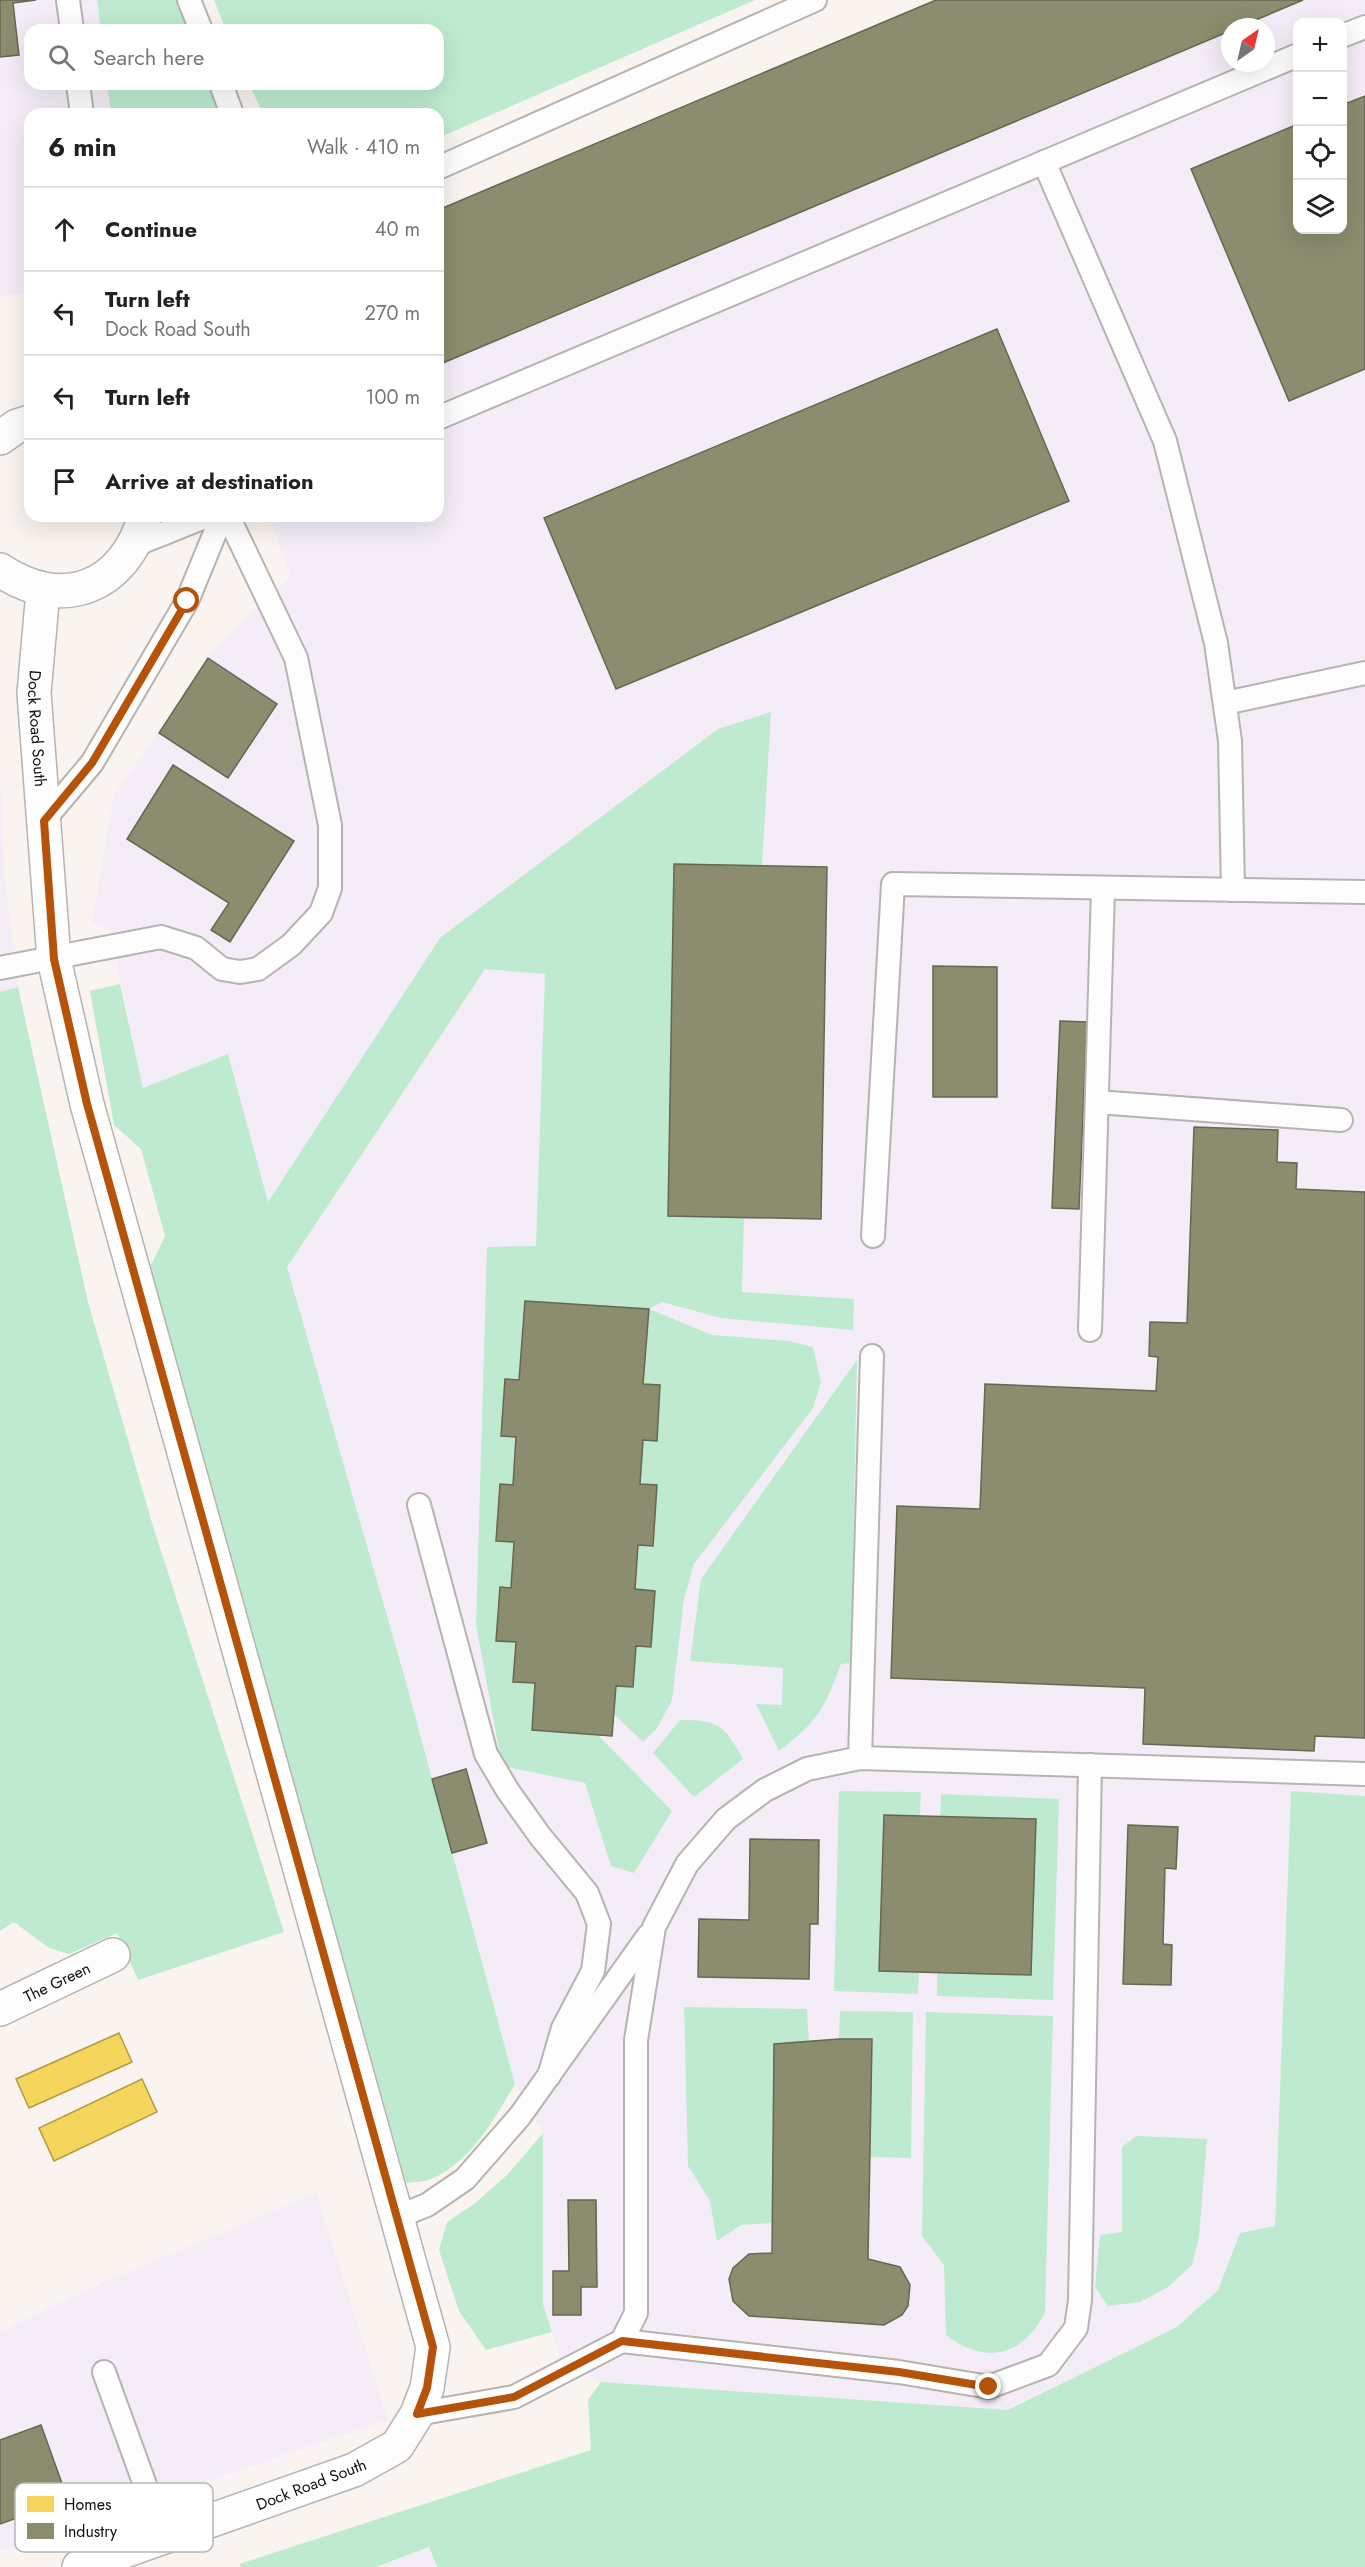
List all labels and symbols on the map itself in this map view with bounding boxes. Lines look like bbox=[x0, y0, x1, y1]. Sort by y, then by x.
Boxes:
north arrow bbox=[1221, 18, 1275, 72]
route start bbox=[173, 587, 199, 613]
street label: Dock Road South bbox=[22, 669, 52, 788]
street label: The Green bbox=[20, 1957, 94, 2008]
route end bbox=[975, 2373, 1001, 2399]
street label: Dock Road South bbox=[253, 2453, 370, 2516]
legend bbox=[15, 2483, 213, 2552]
text: Homes bbox=[64, 2493, 111, 2516]
text: Industry bbox=[64, 2520, 118, 2543]

